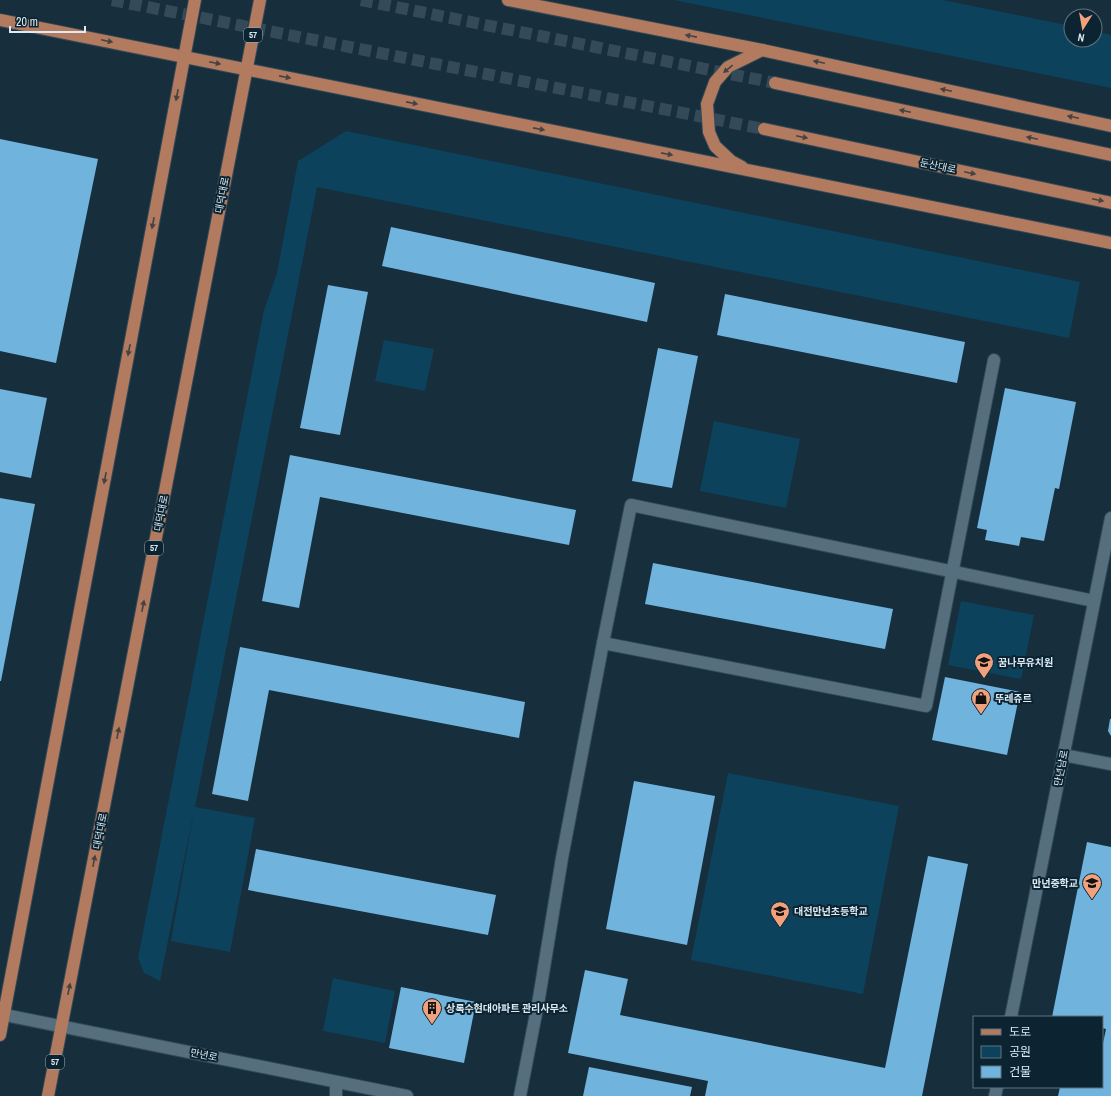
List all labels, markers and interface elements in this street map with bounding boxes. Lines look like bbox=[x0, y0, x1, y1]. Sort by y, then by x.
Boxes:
scale bar bbox=[10, 8, 85, 34]
north arrow bbox=[1063, 8, 1103, 48]
text: 20 m bbox=[16, 14, 38, 30]
road number: 57 bbox=[244, 28, 262, 42]
text: N bbox=[1077, 30, 1086, 45]
one-way arrow bbox=[685, 33, 698, 39]
one-way arrow bbox=[101, 38, 113, 44]
one-way arrow bbox=[813, 59, 825, 65]
one-way arrow bbox=[209, 60, 221, 66]
one-way arrow bbox=[723, 64, 733, 73]
one-way arrow bbox=[278, 74, 291, 80]
one-way arrow bbox=[940, 86, 952, 92]
one-way arrow bbox=[173, 89, 179, 101]
one-way arrow bbox=[406, 100, 418, 106]
one-way arrow bbox=[899, 107, 911, 113]
one-way arrow bbox=[1067, 114, 1079, 120]
one-way arrow bbox=[533, 126, 545, 132]
one-way arrow bbox=[796, 134, 808, 140]
one-way arrow bbox=[1026, 134, 1038, 140]
one-way arrow bbox=[661, 152, 673, 158]
street label: 둔산대로 bbox=[919, 156, 957, 176]
one-way arrow bbox=[964, 170, 977, 176]
street label: 대덕대로 bbox=[212, 176, 232, 214]
one-way arrow bbox=[1091, 198, 1104, 204]
one-way arrow bbox=[149, 216, 155, 229]
one-way arrow bbox=[125, 344, 131, 356]
one-way arrow bbox=[102, 472, 108, 484]
street label: 대덕대로 bbox=[151, 494, 171, 532]
road number: 57 bbox=[145, 541, 163, 555]
one-way arrow bbox=[140, 600, 146, 612]
school or university icon: 꿈나무유치원 bbox=[973, 651, 995, 679]
place label: 꿈나무유치원 bbox=[998, 656, 1053, 669]
shop icon: 뚜레쥬르 bbox=[970, 687, 992, 715]
place label: 뚜레쥬르 bbox=[995, 692, 1032, 705]
one-way arrow bbox=[116, 727, 122, 740]
street label: 만년남로 bbox=[1051, 749, 1071, 787]
street label: 대덕대로 bbox=[90, 812, 110, 850]
one-way arrow bbox=[91, 855, 97, 867]
school or university icon: 만년중학교 bbox=[1081, 872, 1103, 900]
place label: 만년중학교 bbox=[1032, 877, 1078, 890]
school or university icon: 대전만년초등학교 bbox=[769, 900, 791, 928]
place label: 대전만년초등학교 bbox=[794, 905, 868, 918]
one-way arrow bbox=[67, 983, 73, 995]
building icon: 상록수현대아파트 관리사무소 bbox=[421, 997, 443, 1025]
place label: 상록수현대아파트 관리사무소 bbox=[446, 1002, 568, 1015]
legend bbox=[973, 1016, 1103, 1088]
text: 도로 bbox=[1009, 1024, 1031, 1040]
text: 공원 bbox=[1009, 1044, 1031, 1060]
street label: 만년로 bbox=[189, 1046, 219, 1064]
road number: 57 bbox=[46, 1055, 64, 1069]
text: 건물 bbox=[1009, 1064, 1031, 1080]

